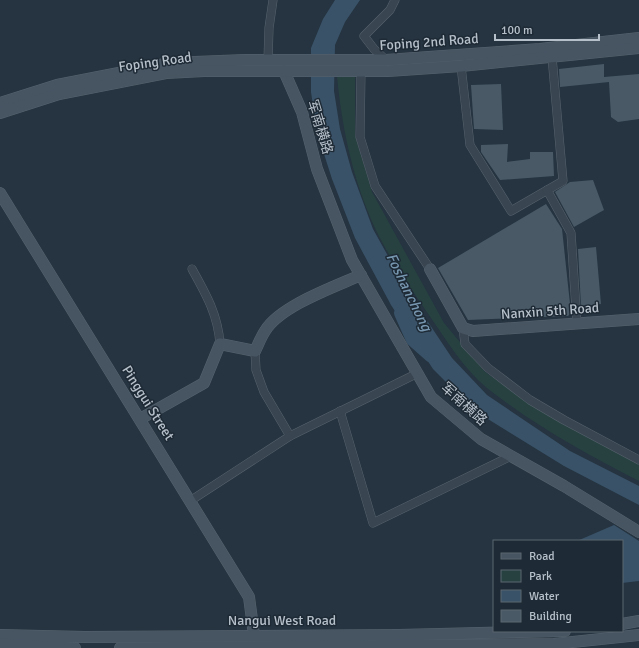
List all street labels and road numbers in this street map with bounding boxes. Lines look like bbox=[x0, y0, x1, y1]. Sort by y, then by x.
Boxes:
street label: Foping 2nd Road bbox=[379, 30, 479, 54]
street label: Foping Road bbox=[117, 48, 193, 76]
street label: 军南横路 bbox=[304, 98, 336, 156]
street label: Nanxin 5th Road bbox=[500, 299, 600, 323]
street label: Pinggui Street bbox=[118, 362, 178, 444]
street label: 军南横路 bbox=[438, 379, 490, 429]
street label: Nangui West Road bbox=[228, 612, 336, 629]

